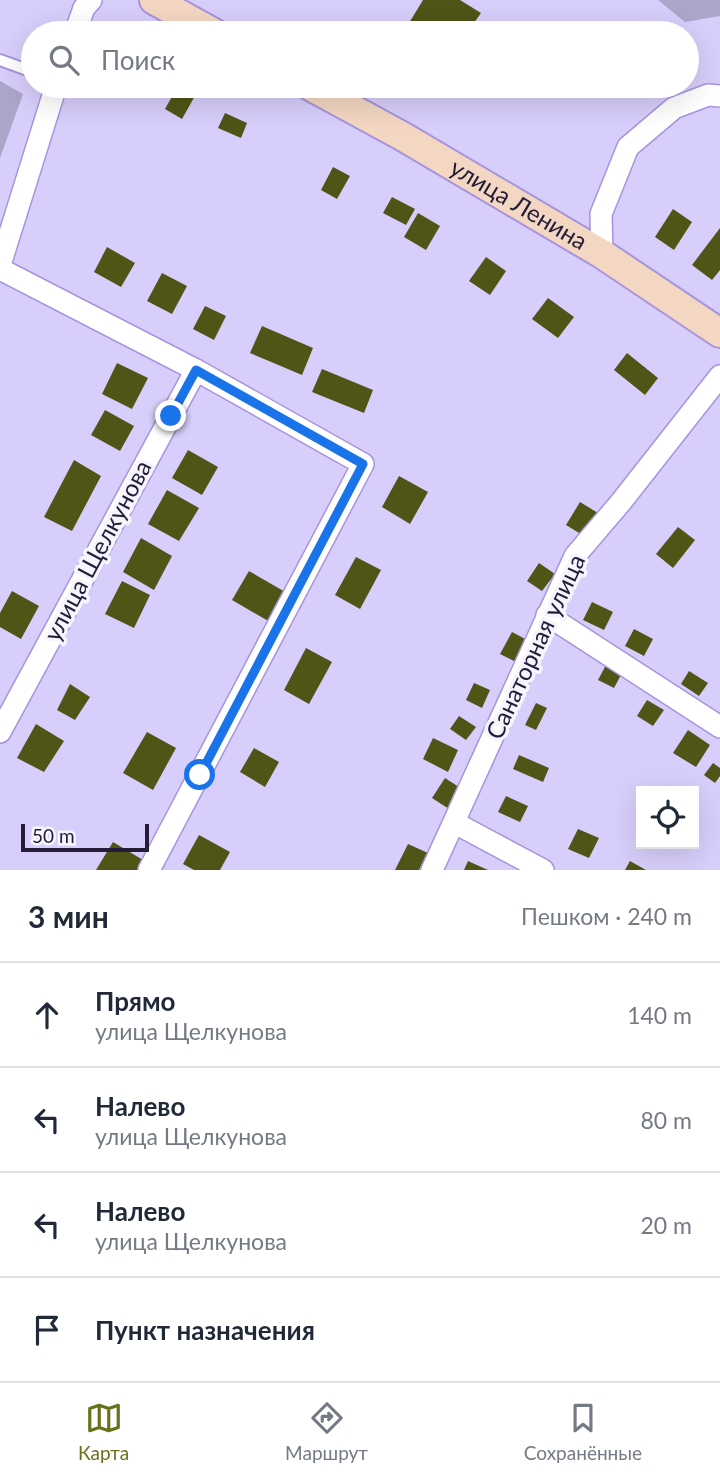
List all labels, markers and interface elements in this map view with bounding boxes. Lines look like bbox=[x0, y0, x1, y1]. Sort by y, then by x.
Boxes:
search box bbox=[21, 21, 699, 98]
icon: search bbox=[45, 41, 83, 79]
text: Поиск bbox=[101, 44, 175, 76]
street label: улица Ленина bbox=[445, 152, 593, 255]
route end bbox=[155, 400, 186, 431]
street label: улица Щелкунова bbox=[37, 455, 157, 646]
street label: Санаторная улица bbox=[479, 549, 590, 743]
route start bbox=[184, 759, 215, 790]
map controls bbox=[636, 786, 699, 849]
button: locate bbox=[636, 786, 699, 849]
scale bar bbox=[21, 821, 149, 853]
text: 50 m bbox=[32, 824, 75, 847]
text: 3 мин bbox=[28, 898, 109, 934]
text: Пешком · 240 m bbox=[521, 902, 692, 930]
text: Прямо bbox=[95, 985, 176, 1017]
icon: ahead bbox=[28, 996, 66, 1034]
text: 140 m bbox=[627, 1001, 692, 1029]
text: улица Щелкунова bbox=[95, 1017, 287, 1045]
text: Налево bbox=[95, 1090, 185, 1122]
icon: left bbox=[28, 1101, 66, 1139]
text: 80 m bbox=[641, 1106, 692, 1134]
text: улица Щелкунова bbox=[95, 1122, 287, 1150]
text: Налево bbox=[95, 1195, 185, 1227]
icon: left bbox=[28, 1206, 66, 1244]
text: 20 m bbox=[641, 1211, 692, 1239]
text: улица Щелкунова bbox=[95, 1227, 287, 1255]
icon: arrive bbox=[28, 1311, 66, 1349]
text: Пункт назначения bbox=[95, 1314, 315, 1346]
tab: Карта bbox=[78, 1399, 129, 1464]
tab: Маршрут bbox=[285, 1399, 368, 1464]
tab: Сохранённые bbox=[524, 1399, 642, 1464]

